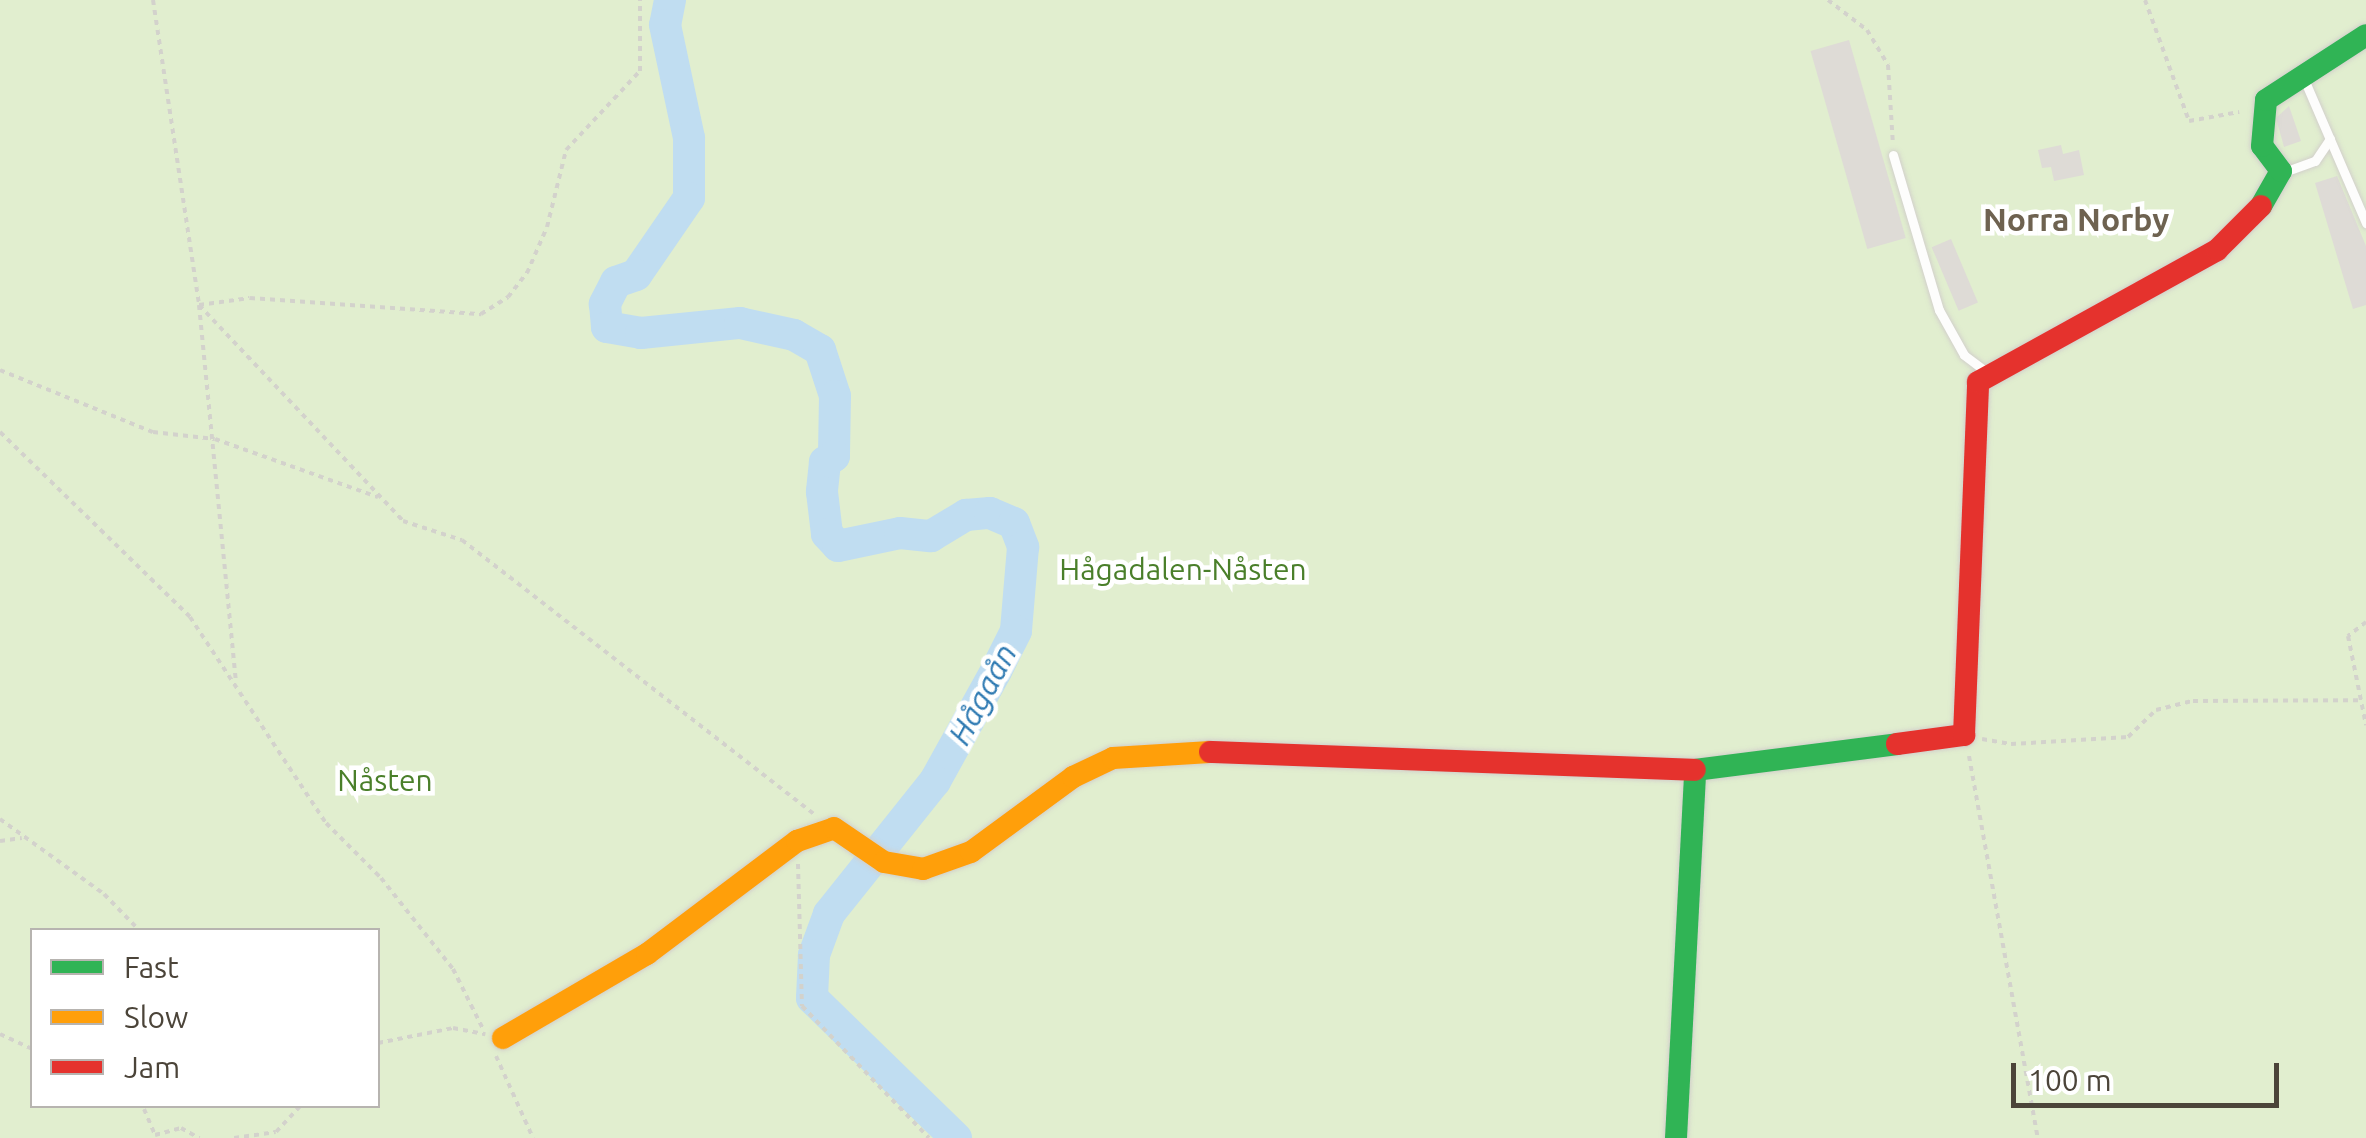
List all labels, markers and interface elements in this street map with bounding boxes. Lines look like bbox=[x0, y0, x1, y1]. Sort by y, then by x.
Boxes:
district label: Norra Norby bbox=[1983, 200, 2169, 238]
park label: Hågadalen-Nåsten bbox=[1059, 551, 1307, 587]
water label: Hågaån bbox=[940, 637, 1024, 751]
park label: Nåsten bbox=[337, 762, 433, 798]
legend bbox=[30, 928, 380, 1108]
text: Fast bbox=[124, 950, 179, 984]
text: Slow bbox=[124, 1000, 188, 1034]
scale bar bbox=[2016, 1043, 2284, 1105]
text: Jam bbox=[124, 1050, 180, 1084]
text: 100 m bbox=[2028, 1063, 2112, 1097]

